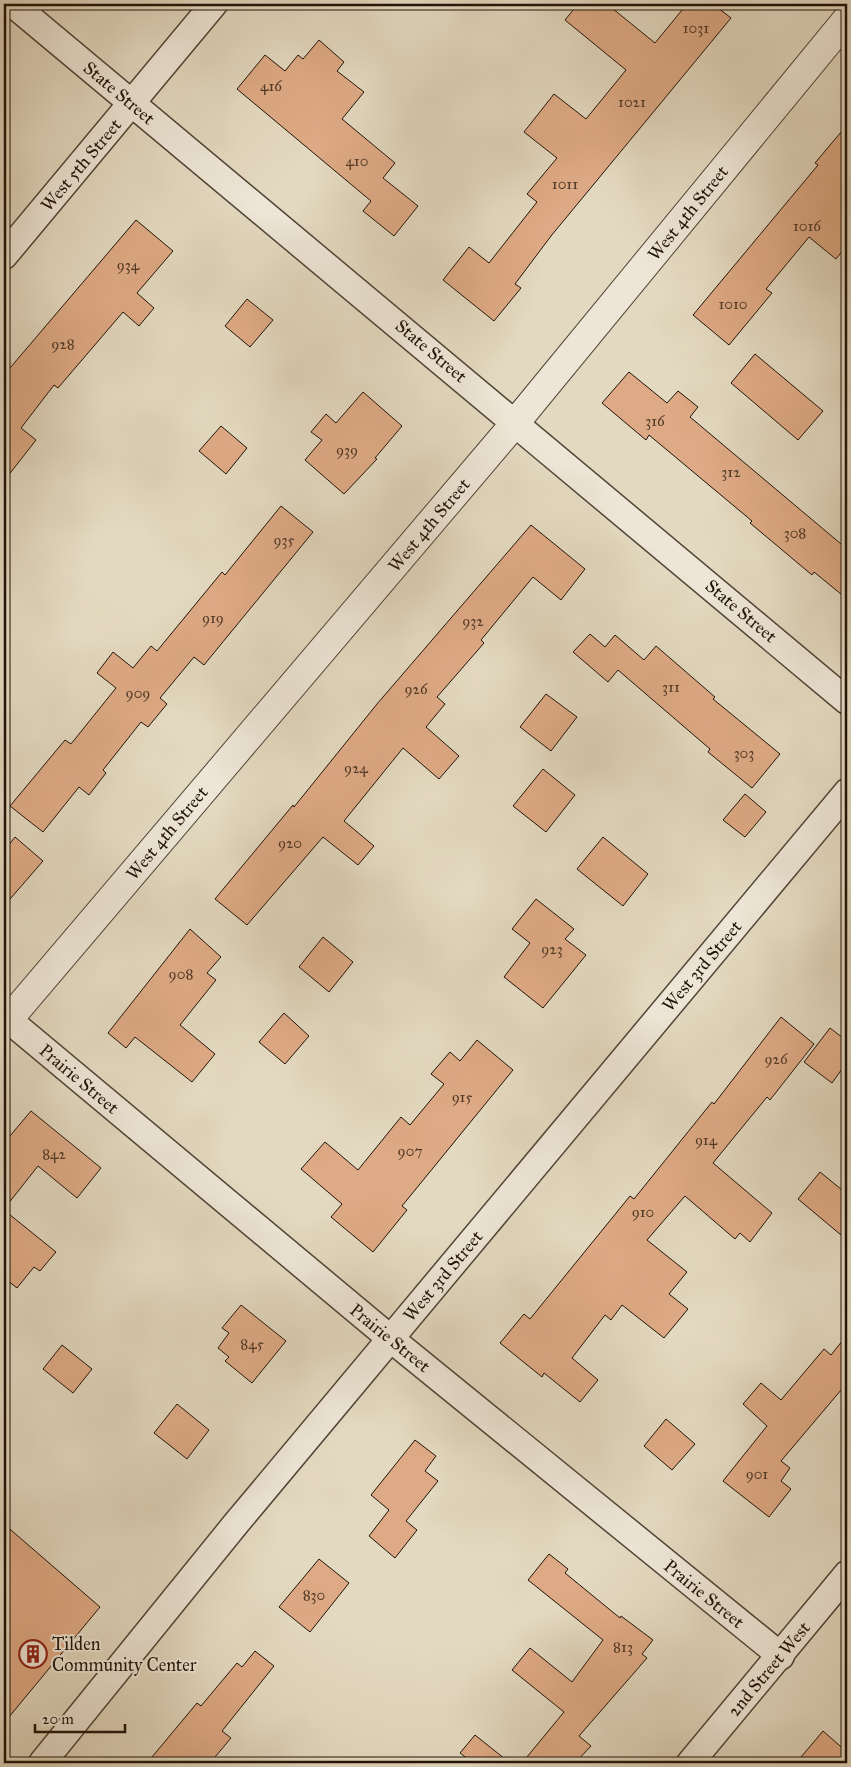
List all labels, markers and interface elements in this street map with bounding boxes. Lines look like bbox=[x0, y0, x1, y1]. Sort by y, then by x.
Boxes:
house number: 1031 bbox=[683, 19, 709, 37]
street label: State Street bbox=[79, 57, 160, 130]
house number: 416 bbox=[260, 77, 283, 95]
house number: 1021 bbox=[618, 93, 646, 111]
street label: West 5th Street bbox=[36, 114, 126, 216]
house number: 410 bbox=[346, 152, 368, 170]
street label: West 4th Street bbox=[643, 161, 733, 265]
house number: 1011 bbox=[552, 175, 578, 193]
house number: 1016 bbox=[793, 217, 822, 235]
house number: 934 bbox=[117, 256, 140, 274]
house number: 1010 bbox=[718, 295, 748, 313]
street label: State Street bbox=[391, 315, 472, 388]
house number: 928 bbox=[51, 335, 75, 353]
house number: 316 bbox=[645, 412, 666, 430]
house number: 939 bbox=[336, 441, 358, 459]
house number: 312 bbox=[721, 463, 741, 481]
street label: West 4th Street bbox=[383, 473, 475, 576]
house number: 308 bbox=[784, 524, 806, 542]
house number: 935 bbox=[273, 531, 295, 549]
street label: State Street bbox=[701, 575, 782, 648]
house number: 919 bbox=[202, 609, 224, 627]
house number: 932 bbox=[462, 612, 484, 630]
house number: 311 bbox=[662, 678, 680, 696]
house number: 926 bbox=[404, 680, 429, 698]
house number: 909 bbox=[126, 684, 150, 702]
house number: 303 bbox=[734, 744, 754, 762]
house number: 924 bbox=[344, 759, 369, 777]
street label: West 4th Street bbox=[121, 781, 213, 884]
house number: 920 bbox=[278, 834, 302, 852]
street label: West 3rd Street bbox=[658, 915, 747, 1016]
house number: 923 bbox=[541, 940, 563, 958]
house number: 908 bbox=[169, 965, 193, 983]
street label: Prairie Street bbox=[35, 1039, 124, 1119]
house number: 926 bbox=[764, 1050, 789, 1068]
house number: 915 bbox=[452, 1088, 472, 1106]
house number: 914 bbox=[695, 1131, 718, 1149]
house number: 907 bbox=[398, 1142, 422, 1160]
house number: 842 bbox=[42, 1145, 66, 1163]
house number: 910 bbox=[632, 1203, 654, 1221]
street label: West 3rd Street bbox=[399, 1225, 488, 1326]
street label: Prairie Street bbox=[345, 1299, 435, 1378]
house number: 845 bbox=[240, 1335, 264, 1353]
house number: 901 bbox=[746, 1465, 768, 1483]
street label: Prairie Street bbox=[659, 1555, 749, 1634]
house number: 830 bbox=[303, 1586, 325, 1604]
street label: 2nd Street West bbox=[723, 1617, 815, 1721]
place label: Tilden Community Center bbox=[52, 1633, 197, 1676]
house number: 813 bbox=[613, 1638, 633, 1656]
building icon: Tilden Community Center bbox=[18, 1639, 48, 1669]
scale bar bbox=[35, 1702, 125, 1734]
text: 20 m bbox=[42, 1710, 74, 1728]

